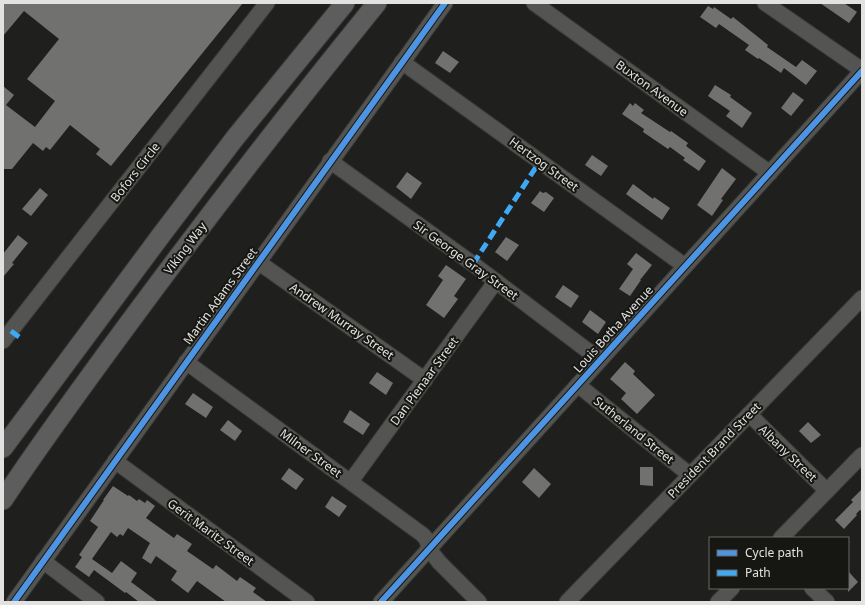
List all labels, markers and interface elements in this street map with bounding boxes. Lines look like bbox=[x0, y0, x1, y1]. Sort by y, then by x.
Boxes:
street label: Buxton Avenue bbox=[612, 56, 692, 120]
street label: Hertzog Street bbox=[506, 133, 583, 195]
street label: Bofors Circle bbox=[106, 138, 164, 205]
street label: Sir George Gray Street bbox=[410, 216, 522, 304]
street label: Viking Way bbox=[160, 218, 211, 278]
street label: Martin Adams Street bbox=[179, 244, 261, 348]
street label: Andrew Murray Street bbox=[286, 279, 398, 364]
street label: Louis Botha Avenue bbox=[569, 282, 657, 376]
street label: Dan Pienaar Street bbox=[386, 333, 462, 429]
street label: Sutherland Street bbox=[590, 392, 678, 468]
street label: President Brand Street bbox=[664, 398, 765, 502]
street label: Albany Street bbox=[755, 421, 821, 486]
street label: Milner Street bbox=[277, 425, 346, 482]
street label: Gerit Maritz Street bbox=[164, 495, 258, 570]
legend bbox=[709, 537, 849, 589]
text: Cycle path bbox=[745, 544, 803, 561]
text: Path bbox=[745, 564, 771, 581]

